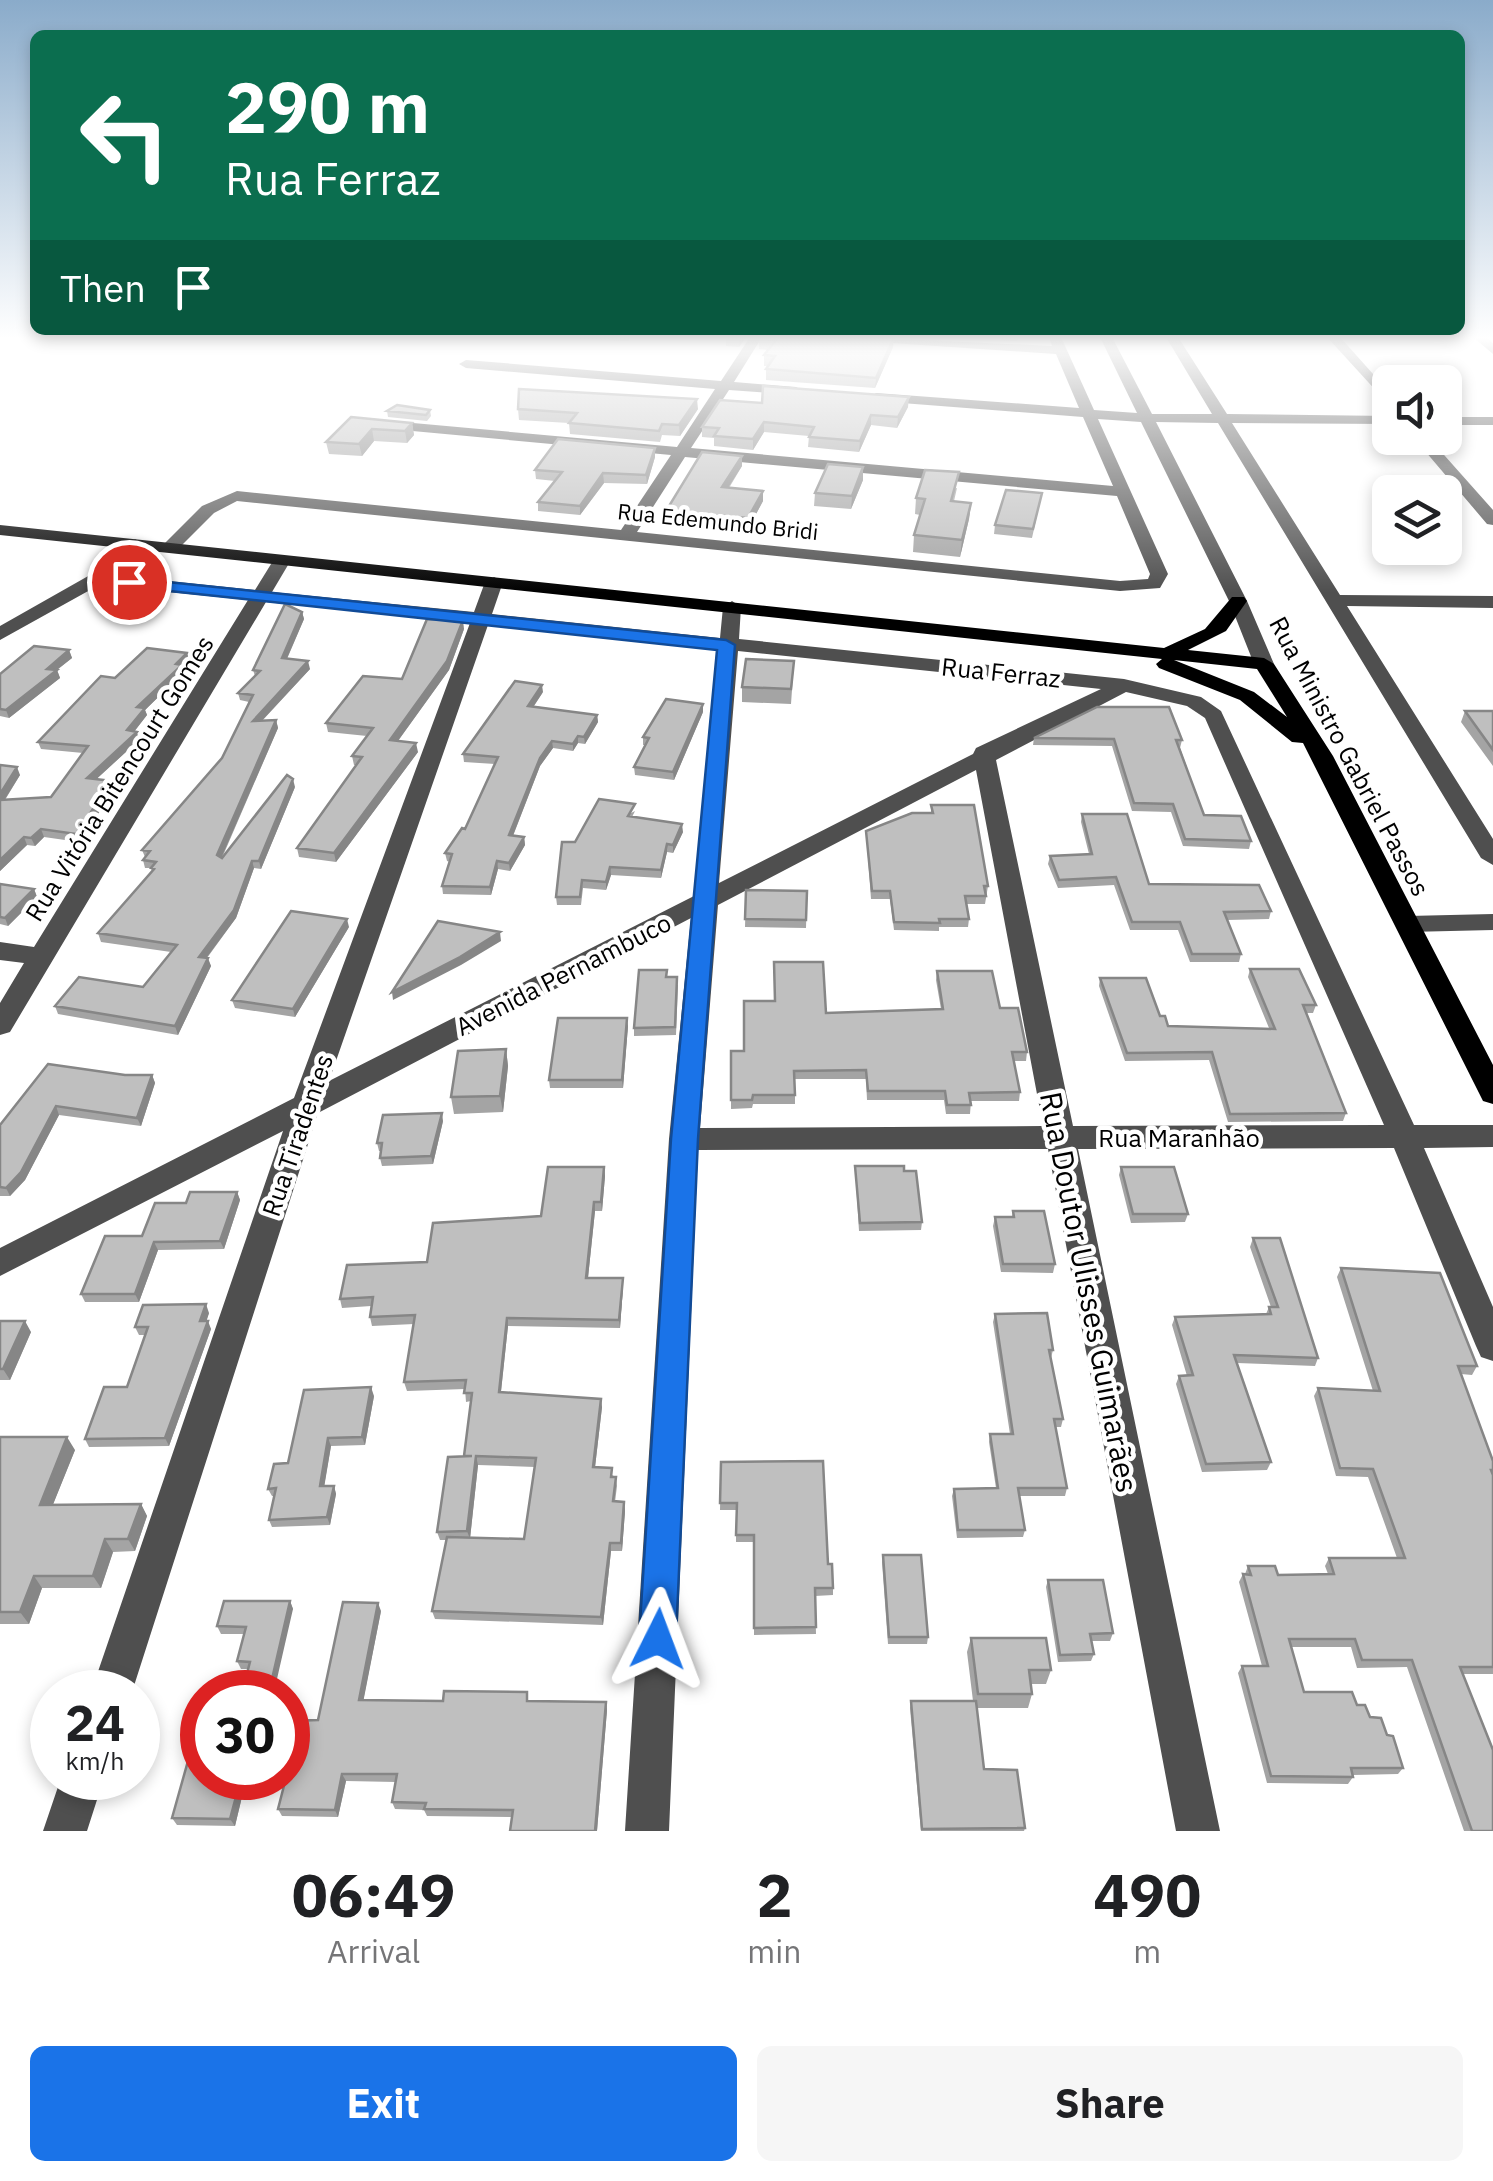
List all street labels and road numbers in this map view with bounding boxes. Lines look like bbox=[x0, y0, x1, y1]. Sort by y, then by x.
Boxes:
street label: Rua Edemundo Bridi bbox=[616, 496, 820, 546]
street label: Rua Ministro Gabriel Passos bbox=[1262, 611, 1438, 901]
street label: Rua Vitória Bitencourt Gomes bbox=[17, 629, 221, 927]
street label: Rua Ferraz bbox=[940, 649, 1062, 695]
street label: Avenida Pernambuco bbox=[450, 905, 676, 1043]
street label: Rua Tiradentes bbox=[254, 1050, 340, 1220]
street label: Rua Doutor Ulisses Guimarães bbox=[1032, 1088, 1148, 1496]
street label: Rua Maranhão bbox=[1098, 1121, 1260, 1154]

